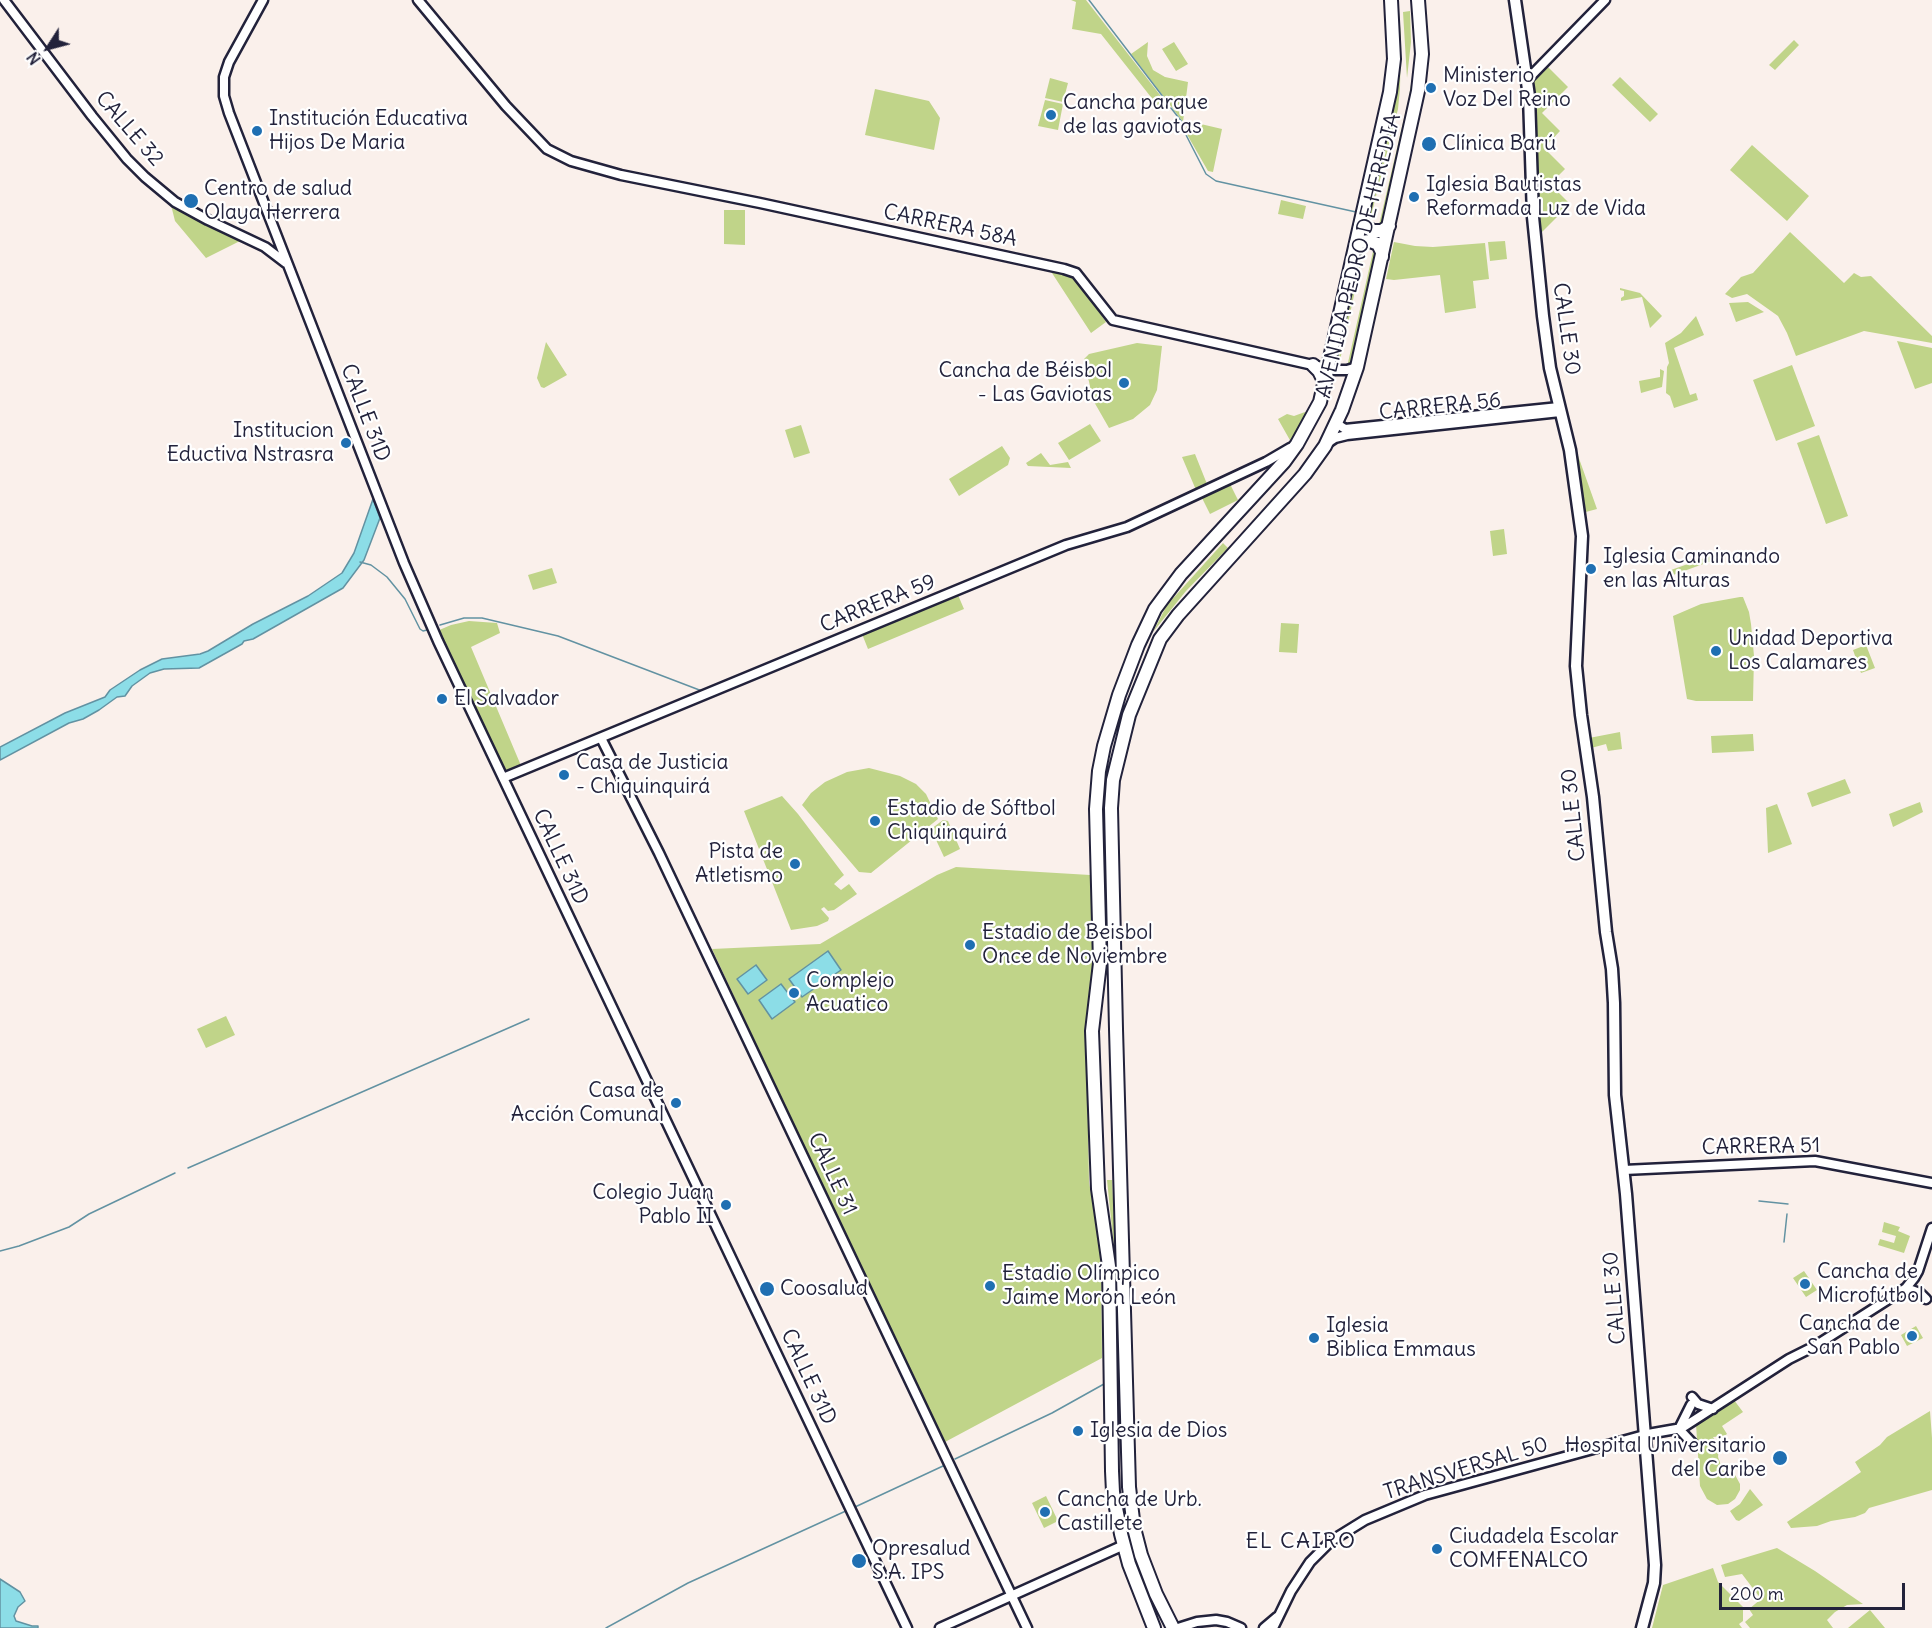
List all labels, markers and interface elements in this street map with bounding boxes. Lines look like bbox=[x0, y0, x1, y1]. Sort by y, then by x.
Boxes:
north arrow bbox=[18, 18, 78, 78]
text: N bbox=[22, 48, 45, 69]
place label: Ministerio Voz Del Reino bbox=[1443, 63, 1571, 113]
marker: Ministerio Voz Del Reino bbox=[1424, 81, 1438, 95]
street label: CALLE 32 bbox=[90, 86, 168, 172]
place label: Cancha parque de las gaviotas bbox=[1063, 90, 1208, 140]
place label: Institución Educativa Hijos De Maria bbox=[269, 106, 468, 156]
marker: Cancha parque de las gaviotas bbox=[1044, 108, 1058, 122]
street label: AVENIDA PEDRO DE HEREDIA bbox=[1311, 111, 1407, 401]
marker: Institución Educativa Hijos De Maria bbox=[250, 124, 264, 138]
place label: Clínica Barú bbox=[1442, 131, 1556, 157]
marker: Clínica Barú bbox=[1420, 135, 1438, 153]
place label: Iglesia Bautistas Reformada Luz de Vida bbox=[1426, 172, 1646, 222]
place label: Centro de salud Olaya Herrera bbox=[204, 176, 352, 226]
marker: Iglesia Bautistas Reformada Luz de Vida bbox=[1407, 190, 1421, 204]
marker: Centro de salud Olaya Herrera bbox=[182, 192, 200, 210]
street label: CARRERA 58A bbox=[881, 200, 1019, 252]
street label: CALLE 30 bbox=[1547, 281, 1585, 377]
place label: Cancha de Béisbol - Las Gaviotas bbox=[938, 358, 1112, 408]
street label: CALLE 31D bbox=[335, 361, 395, 465]
marker: Cancha de Béisbol - Las Gaviotas bbox=[1117, 376, 1131, 390]
street label: CARRERA 56 bbox=[1378, 388, 1502, 426]
place label: Institucion Eductiva Nstrasra bbox=[167, 418, 334, 468]
marker: Institucion Eductiva Nstrasra bbox=[339, 436, 353, 450]
place label: Iglesia Caminando en las Alturas bbox=[1603, 544, 1780, 594]
marker: Iglesia Caminando en las Alturas bbox=[1584, 562, 1598, 576]
street label: CARRERA 59 bbox=[817, 569, 939, 639]
place label: Unidad Deportiva Los Calamares bbox=[1728, 626, 1893, 676]
marker: Unidad Deportiva Los Calamares bbox=[1709, 644, 1723, 658]
place label: El Salvador bbox=[454, 686, 559, 712]
marker: El Salvador bbox=[435, 692, 449, 706]
place label: Casa de Justicia - Chiquinquirá bbox=[576, 750, 728, 800]
street label: CALLE 30 bbox=[1557, 767, 1591, 863]
marker: Casa de Justicia - Chiquinquirá bbox=[557, 768, 571, 782]
place label: Estadio de Sóftbol Chiquinquirá bbox=[887, 796, 1056, 846]
street label: CALLE 31D bbox=[527, 805, 593, 909]
marker: Estadio de Sóftbol Chiquinquirá bbox=[868, 814, 882, 828]
place label: Pista de Atletismo bbox=[695, 839, 783, 889]
marker: Pista de Atletismo bbox=[788, 857, 802, 871]
place label: Estadio de Beisbol Once de Noviembre bbox=[982, 920, 1167, 970]
marker: Estadio de Beisbol Once de Noviembre bbox=[963, 938, 977, 952]
place label: Complejo Acuatico bbox=[806, 968, 894, 1018]
marker: Complejo Acuatico bbox=[787, 986, 801, 1000]
place label: Casa de Acción Comunal bbox=[511, 1078, 664, 1128]
marker: Casa de Acción Comunal bbox=[669, 1096, 683, 1110]
street label: CALLE 31 bbox=[802, 1129, 862, 1219]
street label: CARRERA 51 bbox=[1701, 1133, 1821, 1161]
place label: Colegio Juan Pablo II bbox=[592, 1180, 714, 1230]
marker: Colegio Juan Pablo II bbox=[719, 1198, 733, 1212]
street label: CALLE 30 bbox=[1598, 1250, 1632, 1346]
place label: Cancha de Microfútbol bbox=[1817, 1259, 1924, 1309]
place label: Estadio Olímpico Jaime Morón León bbox=[1002, 1261, 1176, 1311]
place label: Coosalud bbox=[780, 1276, 868, 1302]
marker: Cancha de Microfútbol bbox=[1798, 1277, 1812, 1291]
marker: Estadio Olímpico Jaime Morón León bbox=[983, 1279, 997, 1293]
marker: Coosalud bbox=[758, 1280, 776, 1298]
place label: Cancha de San Pablo bbox=[1799, 1311, 1900, 1361]
place label: Iglesia Biblica Emmaus bbox=[1326, 1313, 1476, 1363]
street label: CALLE 31D bbox=[775, 1325, 841, 1429]
marker: Cancha de San Pablo bbox=[1905, 1329, 1919, 1343]
marker: Iglesia Biblica Emmaus bbox=[1307, 1331, 1321, 1345]
place label: Iglesia de Dios bbox=[1090, 1418, 1227, 1444]
marker: Iglesia de Dios bbox=[1071, 1424, 1085, 1438]
street label: TRANSVERSAL 50 bbox=[1381, 1432, 1551, 1506]
place label: Hospital Universitario del Caribe bbox=[1565, 1433, 1766, 1483]
marker: Hospital Universitario del Caribe bbox=[1771, 1449, 1789, 1467]
place label: Cancha de Urb. Castillete bbox=[1057, 1487, 1202, 1537]
marker: Cancha de Urb. Castillete bbox=[1038, 1505, 1052, 1519]
place label: Ciudadela Escolar COMFENALCO bbox=[1449, 1524, 1619, 1574]
district label: EL CAIRO bbox=[1245, 1529, 1357, 1555]
place label: Opresalud S.A. IPS bbox=[872, 1536, 970, 1586]
marker: Ciudadela Escolar COMFENALCO bbox=[1430, 1542, 1444, 1556]
marker: Opresalud S.A. IPS bbox=[850, 1552, 868, 1570]
scale bar bbox=[1722, 1571, 1908, 1609]
text: 200 m bbox=[1730, 1582, 1784, 1605]

